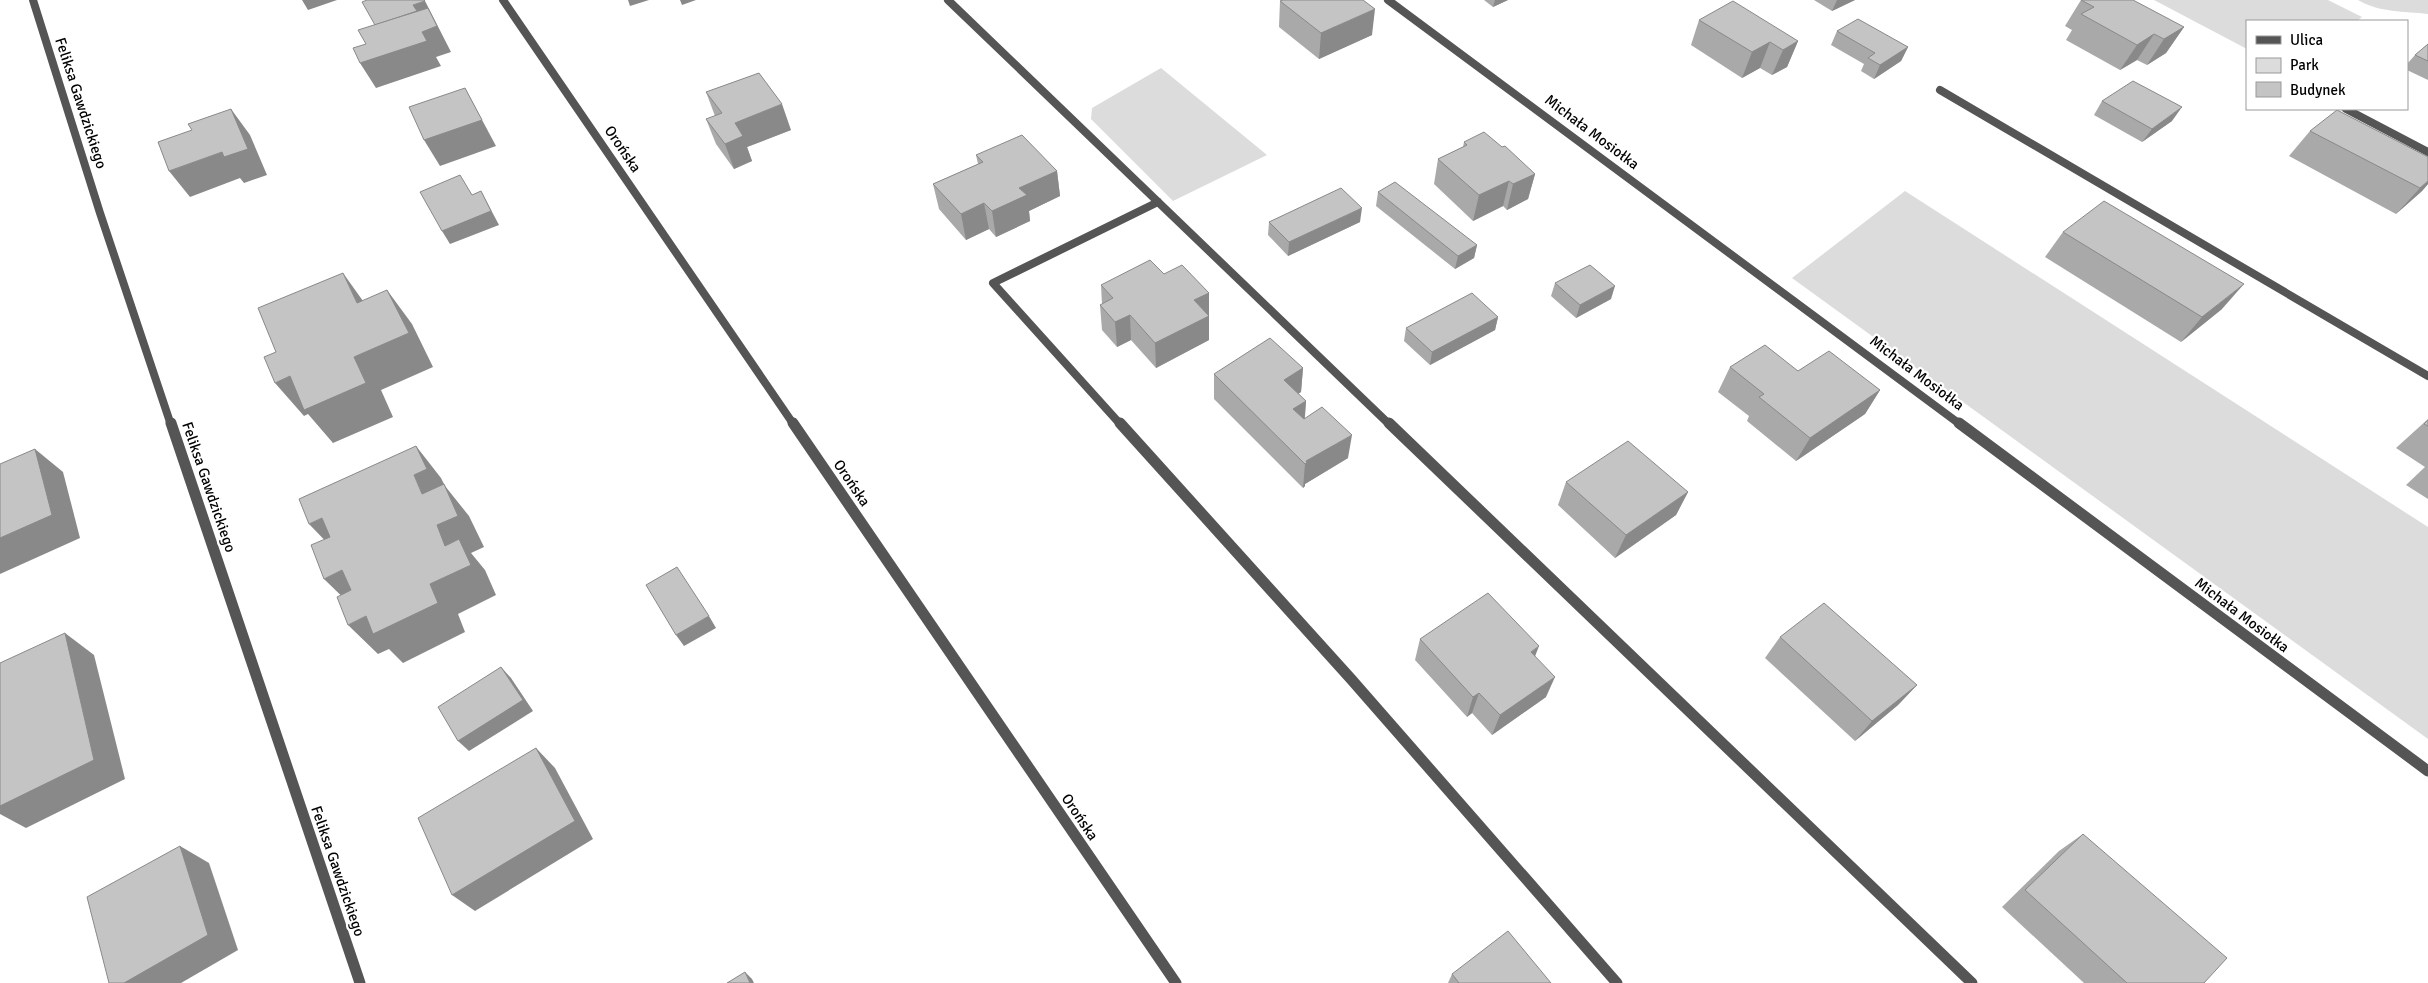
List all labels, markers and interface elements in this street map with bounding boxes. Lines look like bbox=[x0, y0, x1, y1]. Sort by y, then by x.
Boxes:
legend bbox=[2246, 20, 2408, 110]
text: Ulica bbox=[2290, 31, 2323, 49]
street label: Feliksa Gawdzickiego bbox=[51, 35, 111, 171]
text: Park bbox=[2290, 56, 2319, 74]
text: Budynek bbox=[2290, 81, 2346, 99]
street label: Michała Mosiołka bbox=[1541, 91, 1643, 173]
street label: Orońska bbox=[601, 122, 645, 176]
street label: Michała Mosiołka bbox=[1866, 332, 1968, 414]
street label: Feliksa Gawdzickiego bbox=[178, 419, 240, 555]
street label: Orońska bbox=[830, 456, 874, 510]
street label: Michała Mosiołka bbox=[2191, 574, 2293, 656]
street label: Orońska bbox=[1058, 790, 1102, 844]
street label: Feliksa Gawdzickiego bbox=[307, 803, 369, 939]

